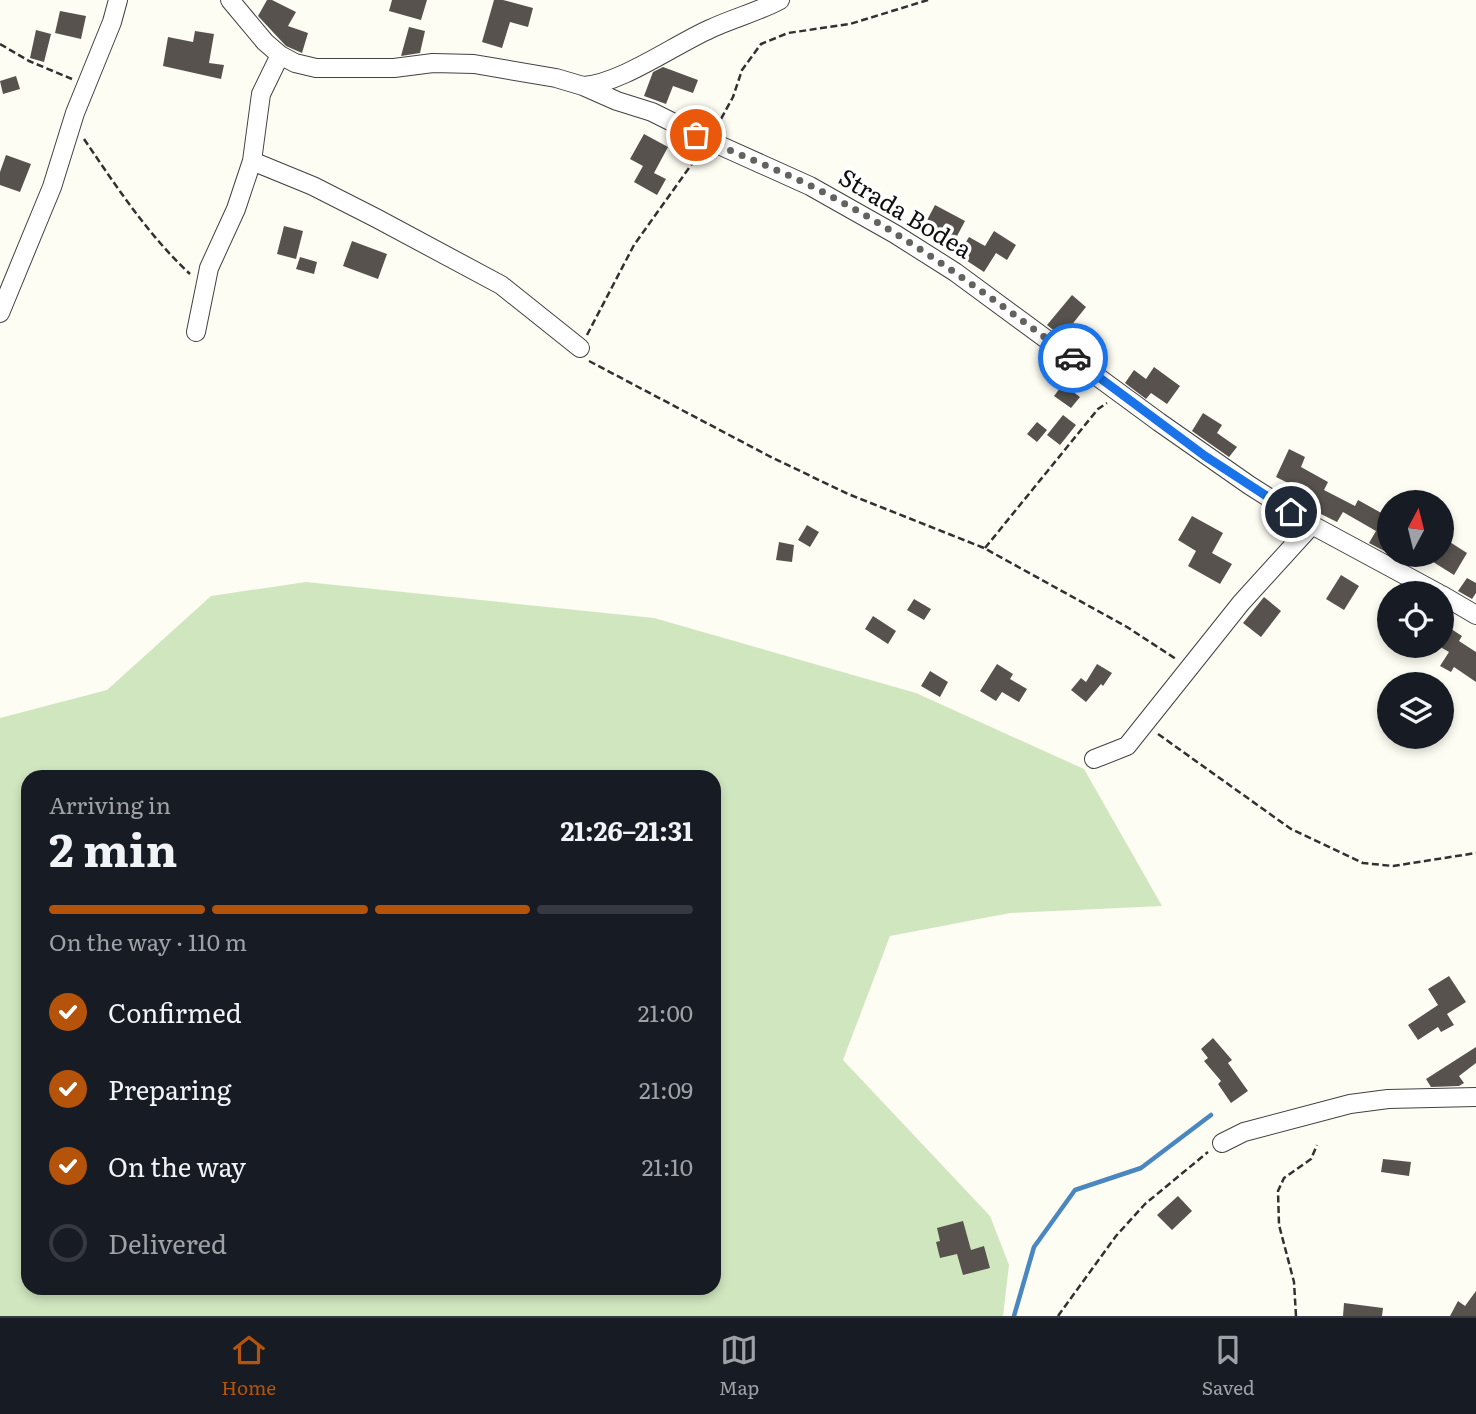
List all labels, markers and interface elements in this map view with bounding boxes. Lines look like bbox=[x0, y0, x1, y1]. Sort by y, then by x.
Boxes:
pin bbox=[666, 105, 726, 165]
icon: bag bbox=[677, 116, 715, 154]
street label: Strada Bodea bbox=[833, 158, 979, 265]
courier bbox=[1038, 323, 1108, 393]
icon: car bbox=[1054, 339, 1092, 377]
pin bbox=[1261, 482, 1321, 542]
north arrow bbox=[1377, 490, 1454, 567]
map controls bbox=[1377, 490, 1454, 749]
icon: home bbox=[1272, 493, 1310, 531]
button: locate bbox=[1377, 581, 1454, 658]
button: layers bbox=[1377, 672, 1454, 749]
text: Arriving in bbox=[49, 787, 171, 821]
text: 21:26–21:31 bbox=[560, 810, 693, 849]
text: 2 min bbox=[49, 813, 178, 881]
text: On the way · 110 m bbox=[49, 924, 247, 958]
text: Confirmed bbox=[108, 992, 242, 1031]
icon: check bbox=[49, 993, 87, 1031]
text: 21:00 bbox=[638, 995, 693, 1029]
text: Preparing bbox=[108, 1069, 231, 1108]
icon: check bbox=[49, 1070, 87, 1108]
text: 21:09 bbox=[639, 1072, 693, 1106]
text: On the way bbox=[108, 1146, 246, 1185]
icon: check bbox=[49, 1147, 87, 1185]
text: 21:10 bbox=[642, 1149, 693, 1183]
text: Delivered bbox=[108, 1223, 227, 1262]
tab: Home bbox=[221, 1331, 276, 1401]
tab: Map bbox=[719, 1331, 759, 1401]
tab: Saved bbox=[1202, 1331, 1255, 1401]

